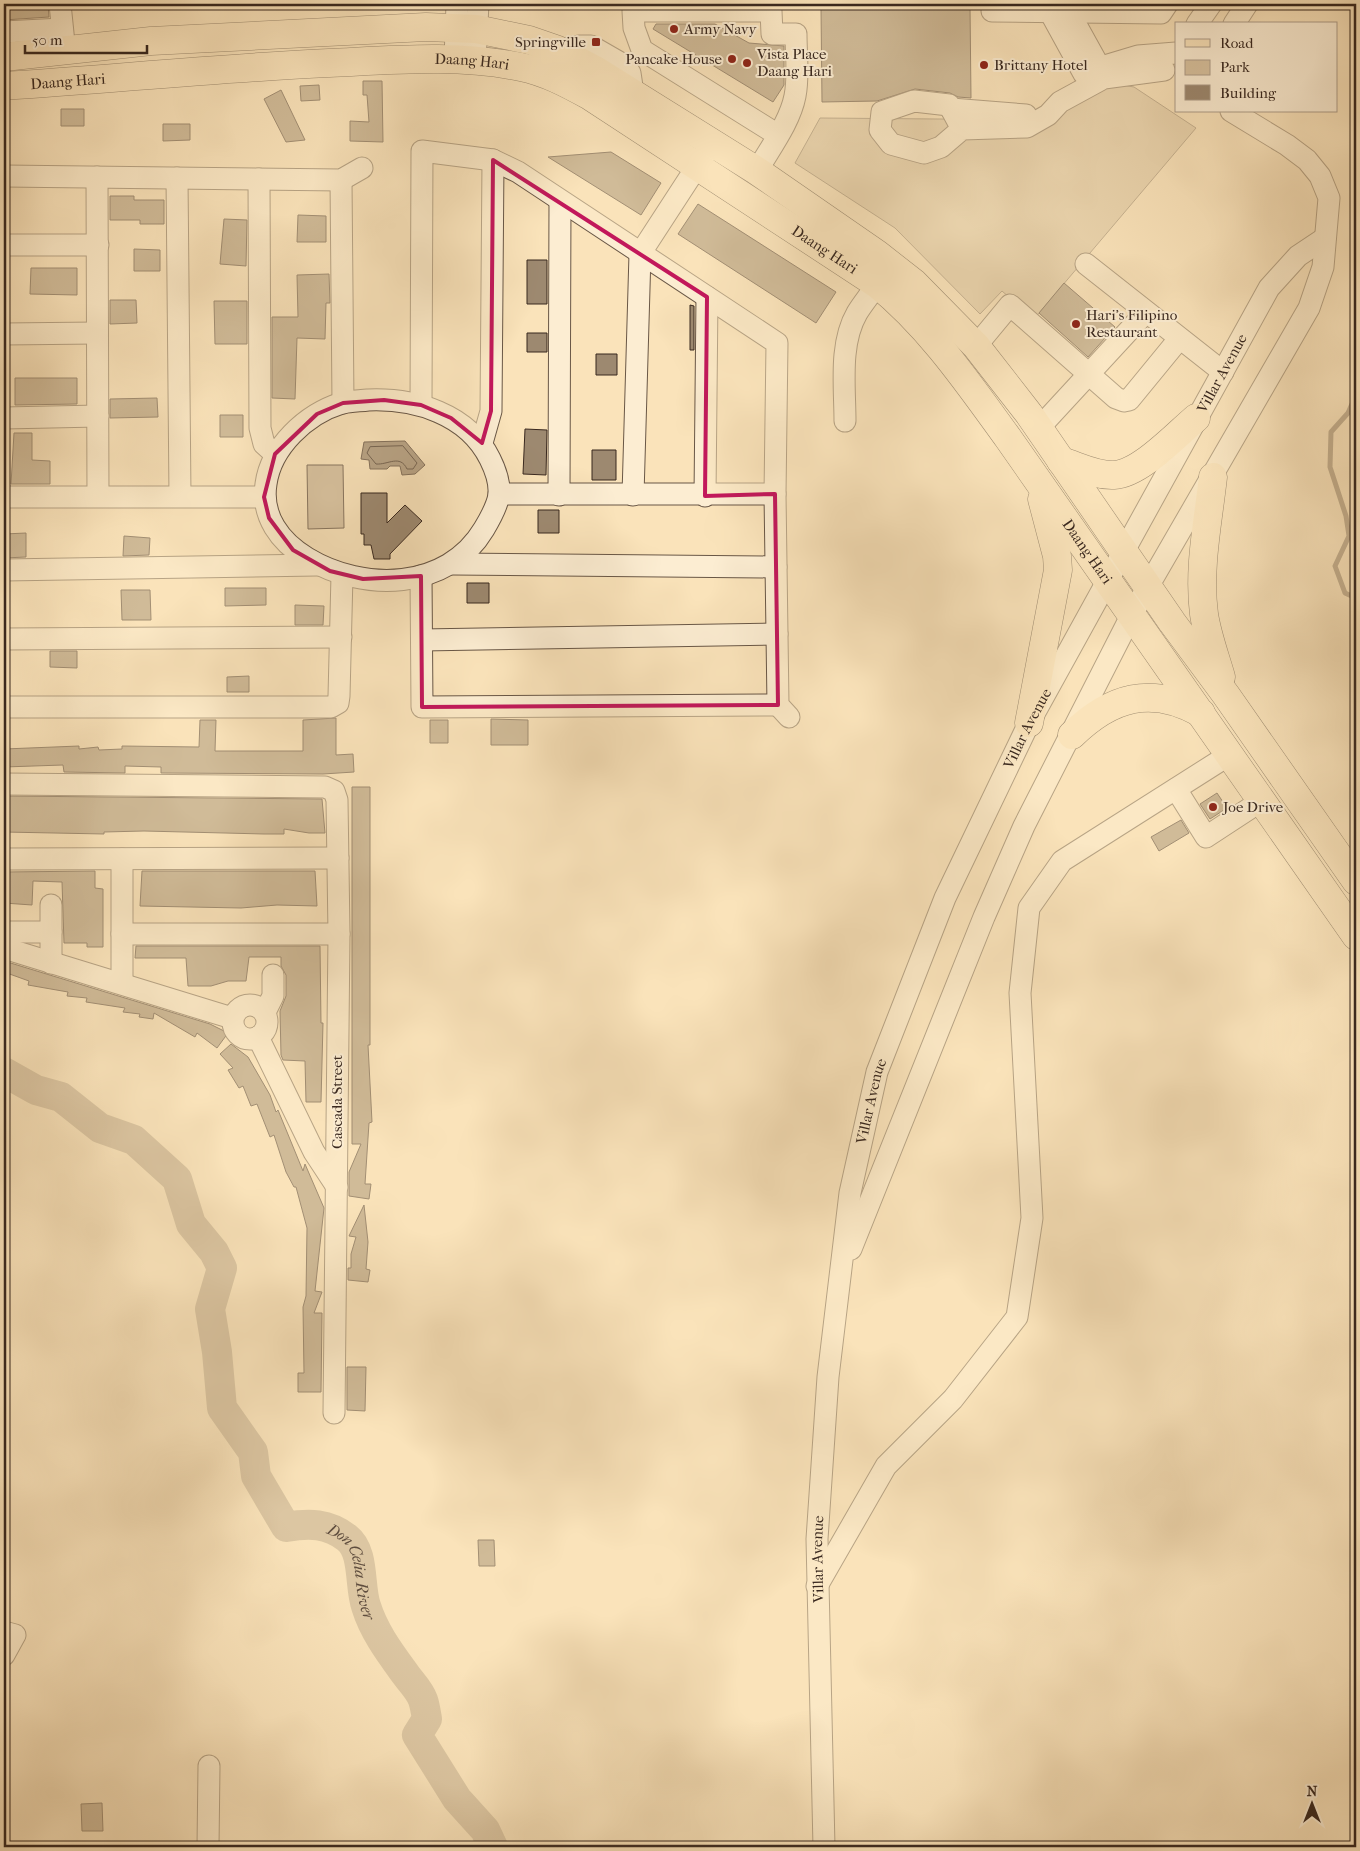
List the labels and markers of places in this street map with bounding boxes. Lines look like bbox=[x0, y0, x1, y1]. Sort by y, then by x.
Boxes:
place label: Army Navy bbox=[683, 20, 758, 38]
marker: Army Navy bbox=[668, 23, 680, 35]
place label: Springville bbox=[515, 33, 587, 51]
marker: Springville bbox=[590, 36, 602, 48]
place label: Vista Place Daang Hari bbox=[756, 45, 832, 80]
place label: Pancake House bbox=[625, 50, 723, 68]
marker: Pancake House bbox=[726, 53, 738, 65]
place label: Brittany Hotel bbox=[994, 56, 1088, 74]
marker: Vista Place Daang Hari bbox=[741, 57, 753, 69]
marker: Brittany Hotel bbox=[978, 59, 990, 71]
place label: Hari's Filipino Restaurant bbox=[1086, 306, 1178, 341]
marker: Hari's Filipino Restaurant bbox=[1070, 318, 1082, 330]
place label: Joe Drive bbox=[1222, 798, 1284, 816]
marker: Joe Drive bbox=[1207, 801, 1219, 813]

